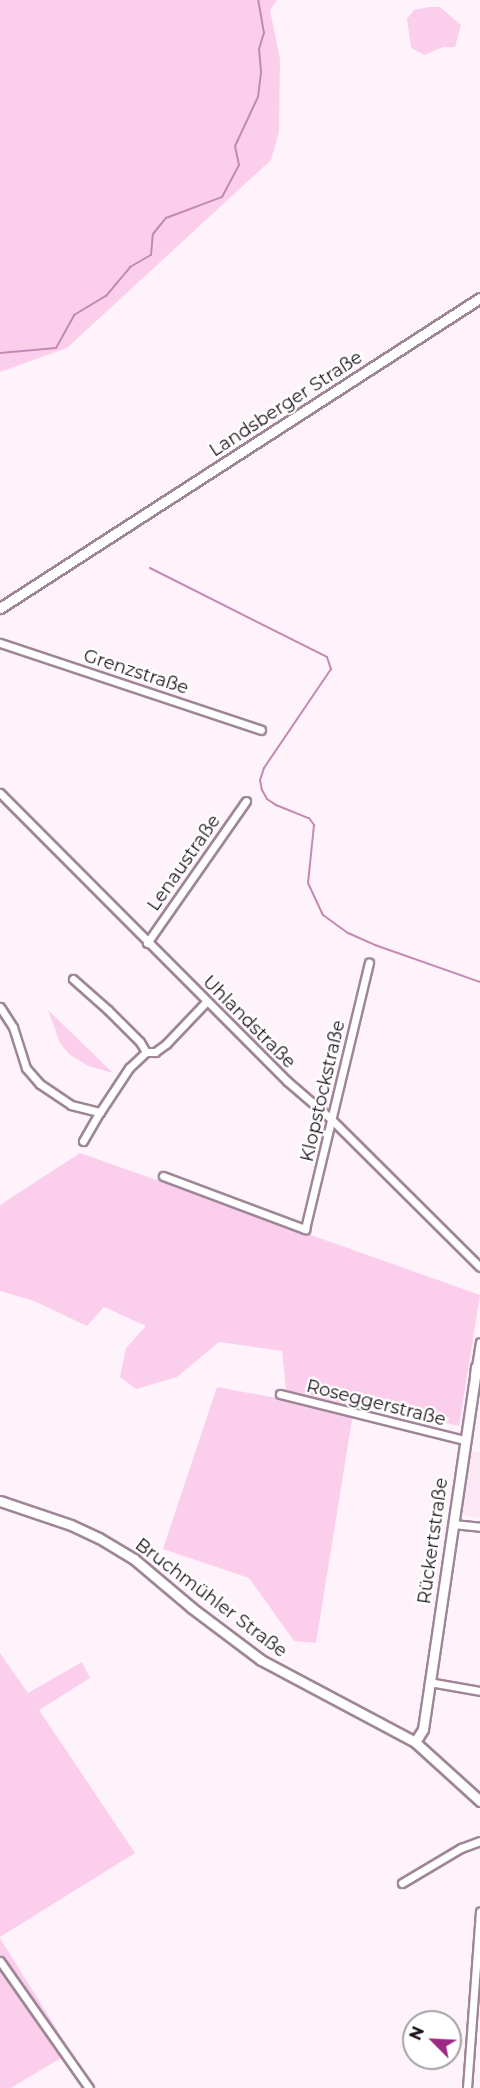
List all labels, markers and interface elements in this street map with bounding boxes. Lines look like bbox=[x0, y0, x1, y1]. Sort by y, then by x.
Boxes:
street label: Landsberger Straße bbox=[205, 346, 367, 462]
street label: Grenzstraße bbox=[81, 645, 191, 699]
street label: Lenaustraße bbox=[143, 811, 225, 915]
street label: Uhlandstraße bbox=[198, 971, 300, 1073]
street label: Klopstockstraße bbox=[296, 1018, 350, 1164]
street label: Roseggerstraße bbox=[304, 1375, 448, 1431]
street label: Rückertstraße bbox=[413, 1476, 453, 1606]
street label: Bruchmühler Straße bbox=[131, 1534, 291, 1662]
north arrow bbox=[402, 2010, 462, 2070]
text: N bbox=[406, 2024, 428, 2043]

